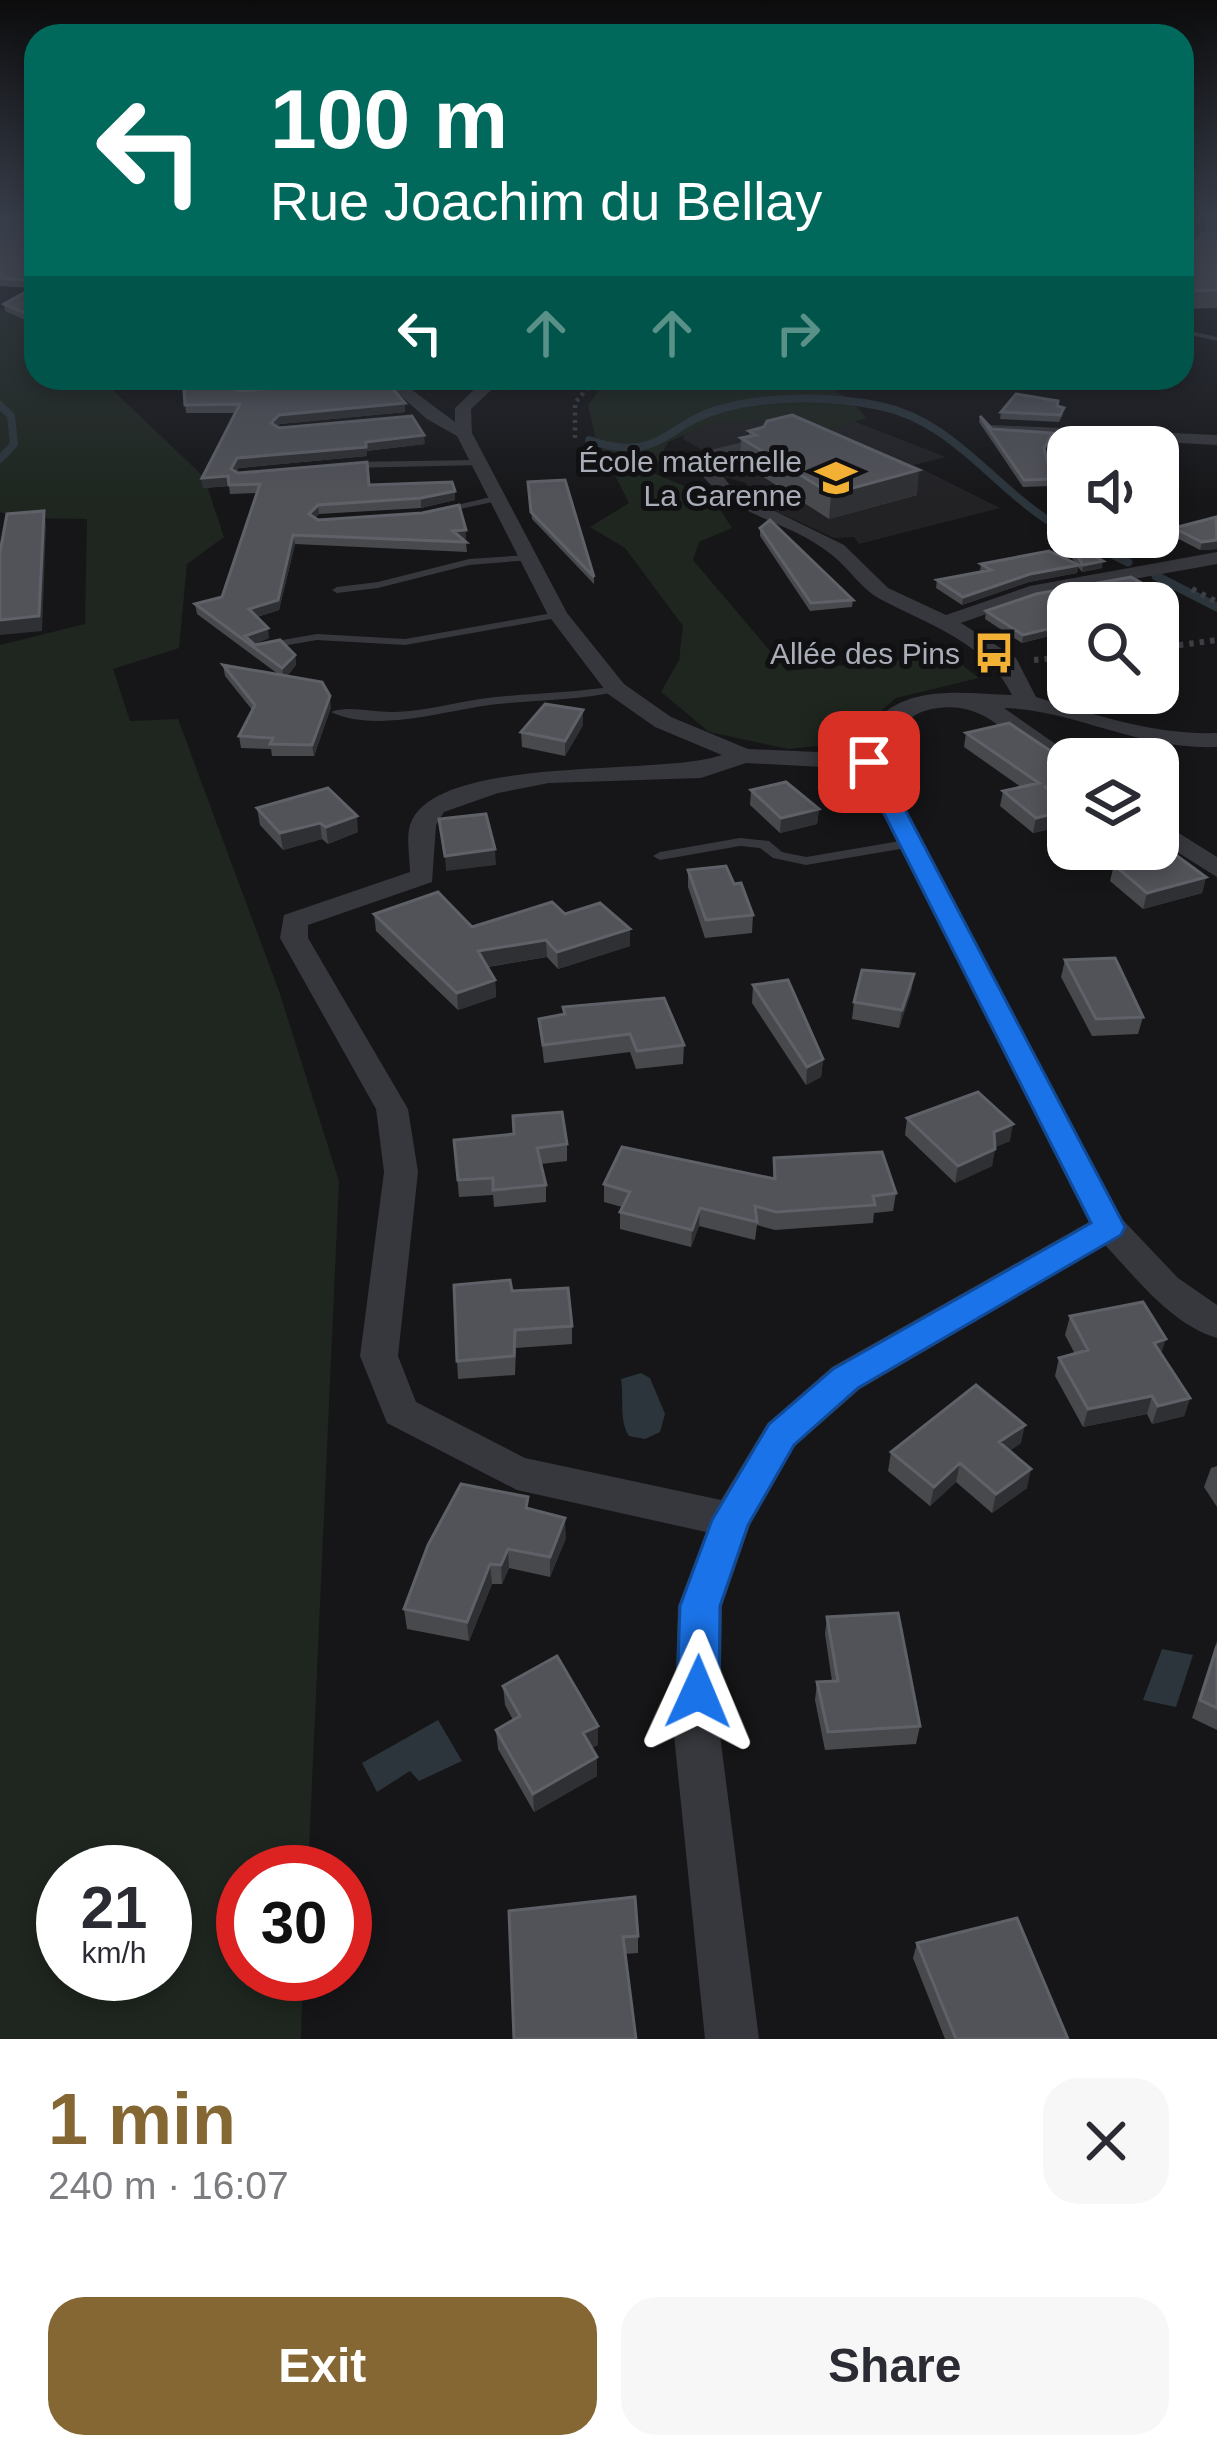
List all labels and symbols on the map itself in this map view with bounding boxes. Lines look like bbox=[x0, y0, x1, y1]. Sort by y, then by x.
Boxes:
place label: École maternelle La Garenne bbox=[579, 445, 802, 512]
school or university icon: École maternelle La Garenne bbox=[813, 455, 859, 501]
bus stop icon: Allée des Pins bbox=[971, 630, 1017, 676]
place label: Allée des Pins bbox=[770, 637, 960, 670]
pin bbox=[818, 711, 920, 813]
position arrow bbox=[635, 1629, 761, 1755]
speed limit sign: 30 bbox=[216, 1845, 372, 2001]

